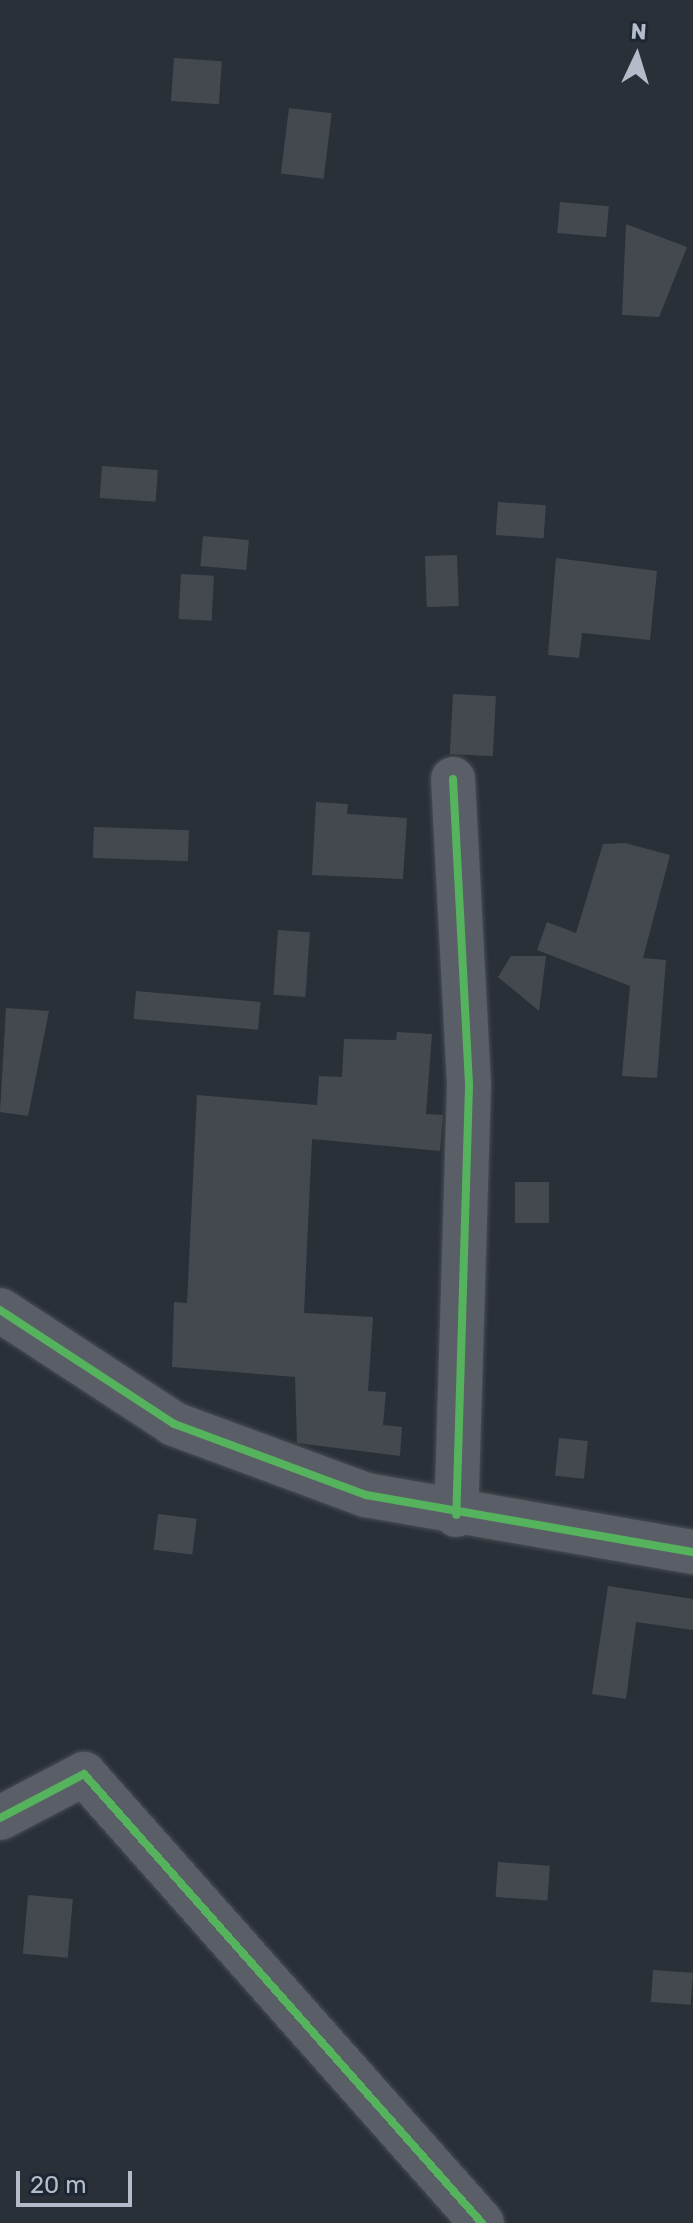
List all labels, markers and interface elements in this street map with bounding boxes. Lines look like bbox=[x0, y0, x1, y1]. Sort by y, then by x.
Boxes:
north arrow bbox=[597, 16, 677, 96]
text: N bbox=[630, 18, 648, 46]
scale bar bbox=[20, 2155, 136, 2205]
text: 20 m bbox=[30, 2171, 87, 2199]

